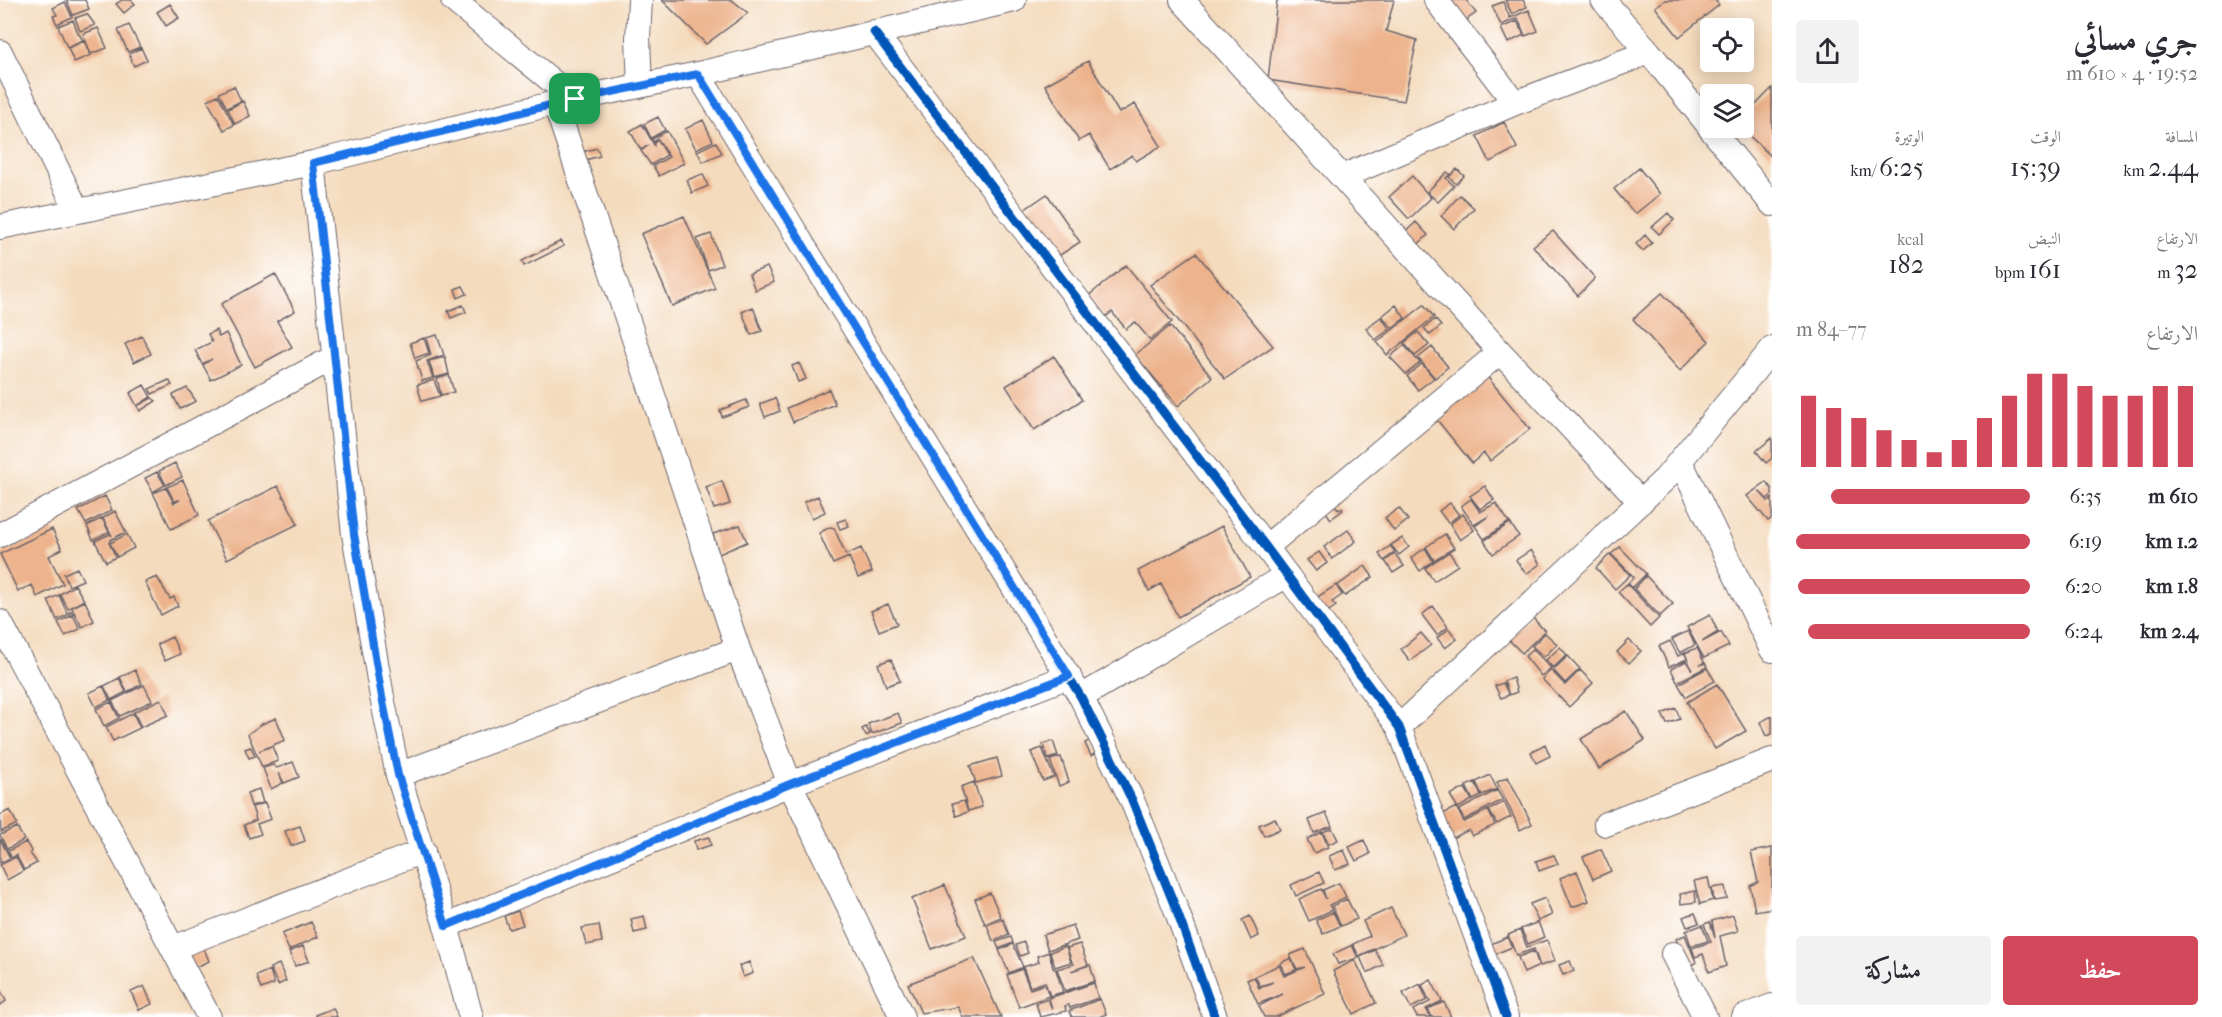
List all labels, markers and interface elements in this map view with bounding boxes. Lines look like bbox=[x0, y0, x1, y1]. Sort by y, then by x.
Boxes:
map controls bbox=[1700, 18, 1754, 138]
button: locate bbox=[1700, 18, 1754, 72]
button: share bbox=[1796, 20, 1859, 83]
text: جري مسائي bbox=[2073, 20, 2198, 59]
text: 19:52 · 4 × 610 m bbox=[2066, 62, 2198, 85]
pin bbox=[549, 73, 600, 124]
icon: arrive bbox=[558, 82, 591, 115]
button: layers bbox=[1700, 84, 1754, 138]
text: الوتيرة bbox=[1894, 127, 1924, 146]
text: الوقت bbox=[2030, 127, 2061, 146]
text: المسافة bbox=[2165, 127, 2198, 146]
text: 6:25 bbox=[1879, 152, 1924, 183]
text: 15:39 bbox=[2010, 152, 2061, 183]
text: 2.44 bbox=[2148, 152, 2198, 183]
text: /km bbox=[1850, 161, 1879, 180]
text: km bbox=[2123, 161, 2148, 180]
text: النبض bbox=[2028, 229, 2061, 248]
text: الارتفاع bbox=[2156, 229, 2198, 248]
text: kcal bbox=[1897, 230, 1924, 249]
text: 182 bbox=[1888, 249, 1924, 280]
text: 161 bbox=[2029, 254, 2061, 285]
text: 32 bbox=[2174, 254, 2198, 285]
text: bpm bbox=[1995, 263, 2029, 282]
text: m bbox=[2157, 263, 2174, 282]
text: 77–84 m bbox=[1796, 318, 1867, 341]
text: الارتفاع bbox=[2146, 322, 2198, 345]
text: 6:35 bbox=[2069, 485, 2102, 508]
text: 610 m bbox=[2148, 485, 2198, 508]
text: 6:19 bbox=[2069, 530, 2102, 553]
text: 1.2 km bbox=[2145, 530, 2198, 553]
text: 6:20 bbox=[2065, 575, 2102, 598]
text: 1.8 km bbox=[2146, 575, 2198, 598]
text: 6:24 bbox=[2064, 620, 2102, 643]
text: 2.4 km bbox=[2140, 620, 2198, 643]
button: مشاركة bbox=[1796, 936, 1991, 1005]
button: حفظ bbox=[2003, 936, 2198, 1005]

